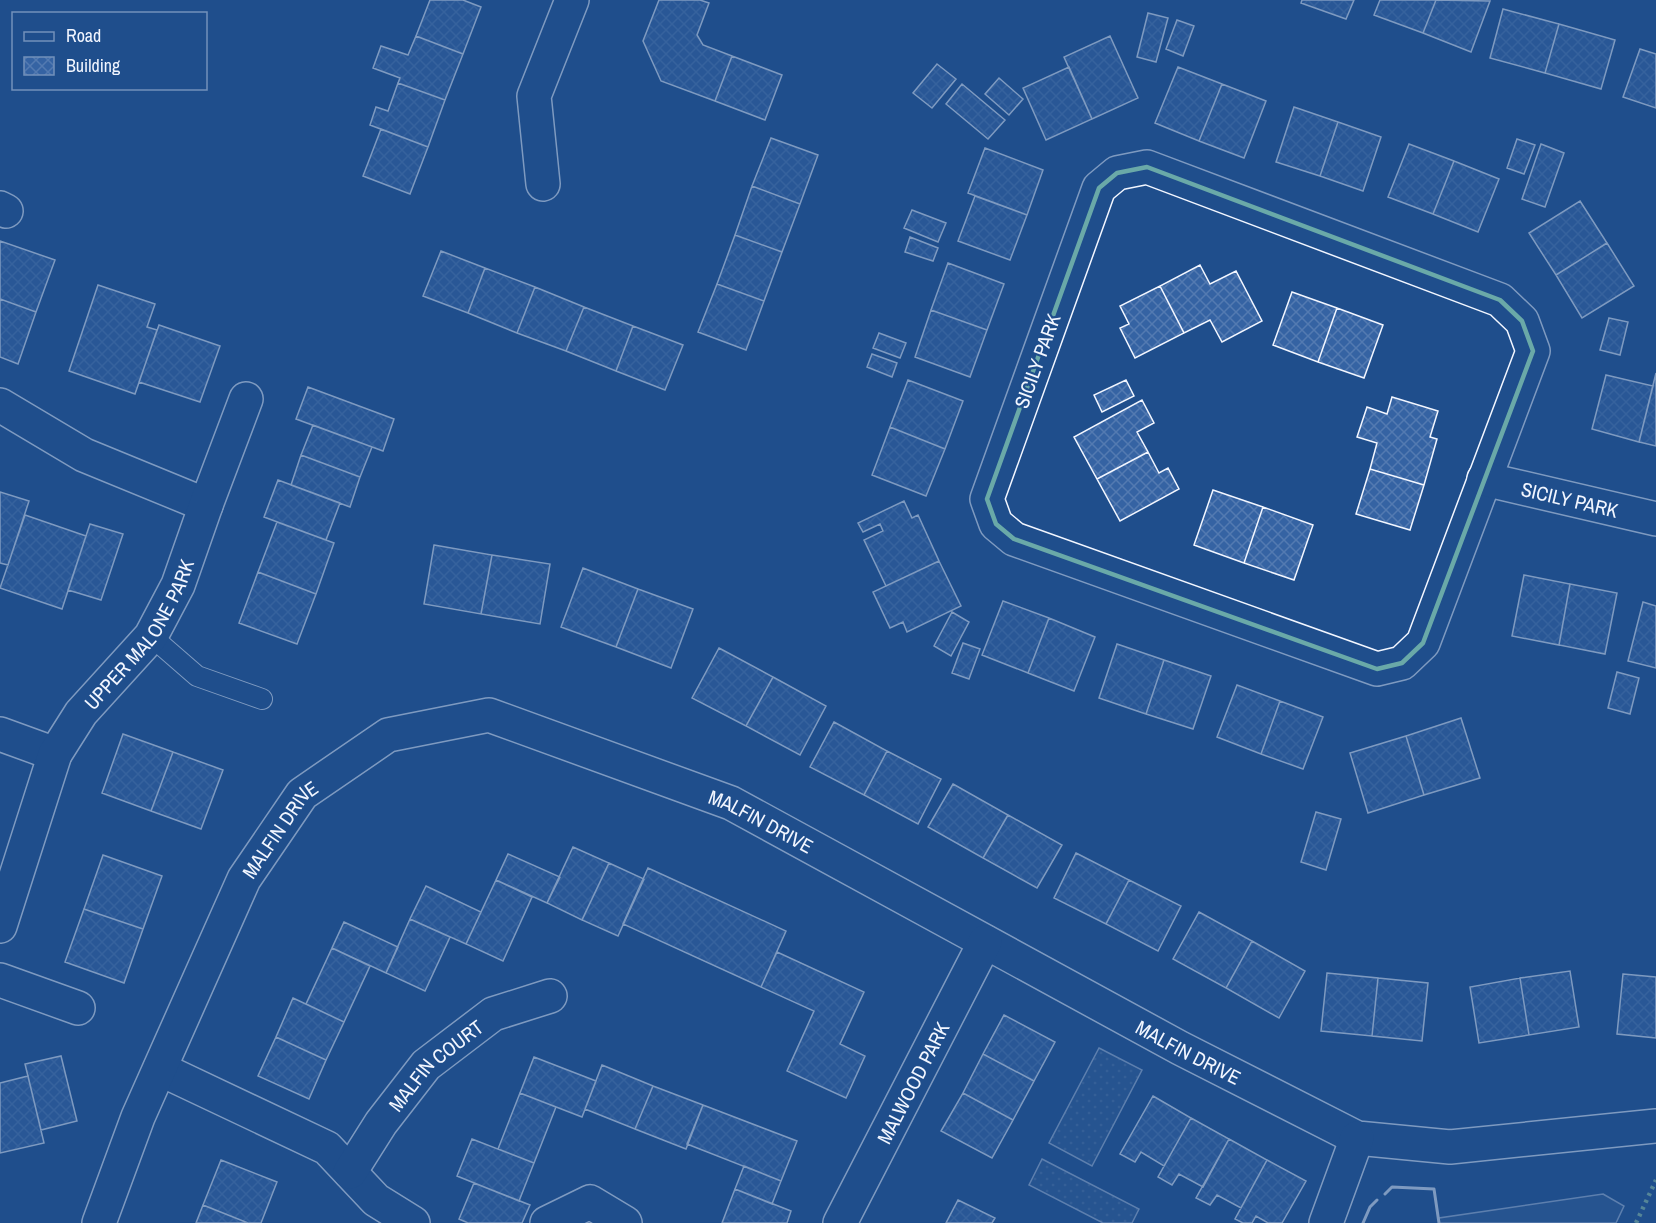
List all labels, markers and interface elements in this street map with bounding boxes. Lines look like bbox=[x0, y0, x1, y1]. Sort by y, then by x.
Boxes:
legend bbox=[12, 12, 207, 90]
text: Road bbox=[66, 23, 101, 48]
text: Building bbox=[66, 53, 121, 78]
street label: SICILY PARK bbox=[1007, 310, 1067, 412]
street label: SICILY PARK bbox=[1519, 475, 1621, 523]
street label: UPPER MALONE PARK bbox=[77, 556, 199, 715]
street label: MALFIN DRIVE bbox=[235, 774, 323, 883]
street label: MALFIN DRIVE bbox=[705, 783, 818, 859]
street label: MALFIN COURT bbox=[382, 1013, 488, 1117]
street label: MALFIN DRIVE bbox=[1131, 1013, 1246, 1090]
street label: MALWOOD PARK bbox=[870, 1017, 955, 1148]

